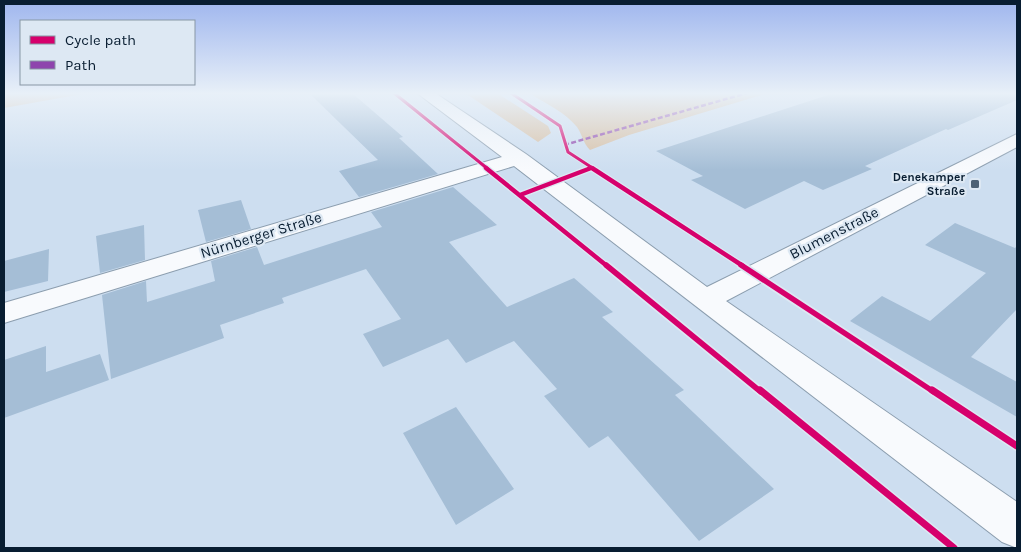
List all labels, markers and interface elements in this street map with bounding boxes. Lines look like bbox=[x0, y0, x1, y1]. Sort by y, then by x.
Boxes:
legend bbox=[20, 20, 195, 85]
text: Cycle path bbox=[65, 31, 136, 49]
text: Path bbox=[65, 56, 96, 74]
place label: Denekamper Straße bbox=[893, 170, 965, 198]
marker: Denekamper Straße bbox=[969, 178, 981, 190]
street label: Blumenstraße bbox=[786, 203, 882, 263]
street label: Nürnberger Straße bbox=[198, 208, 324, 262]

